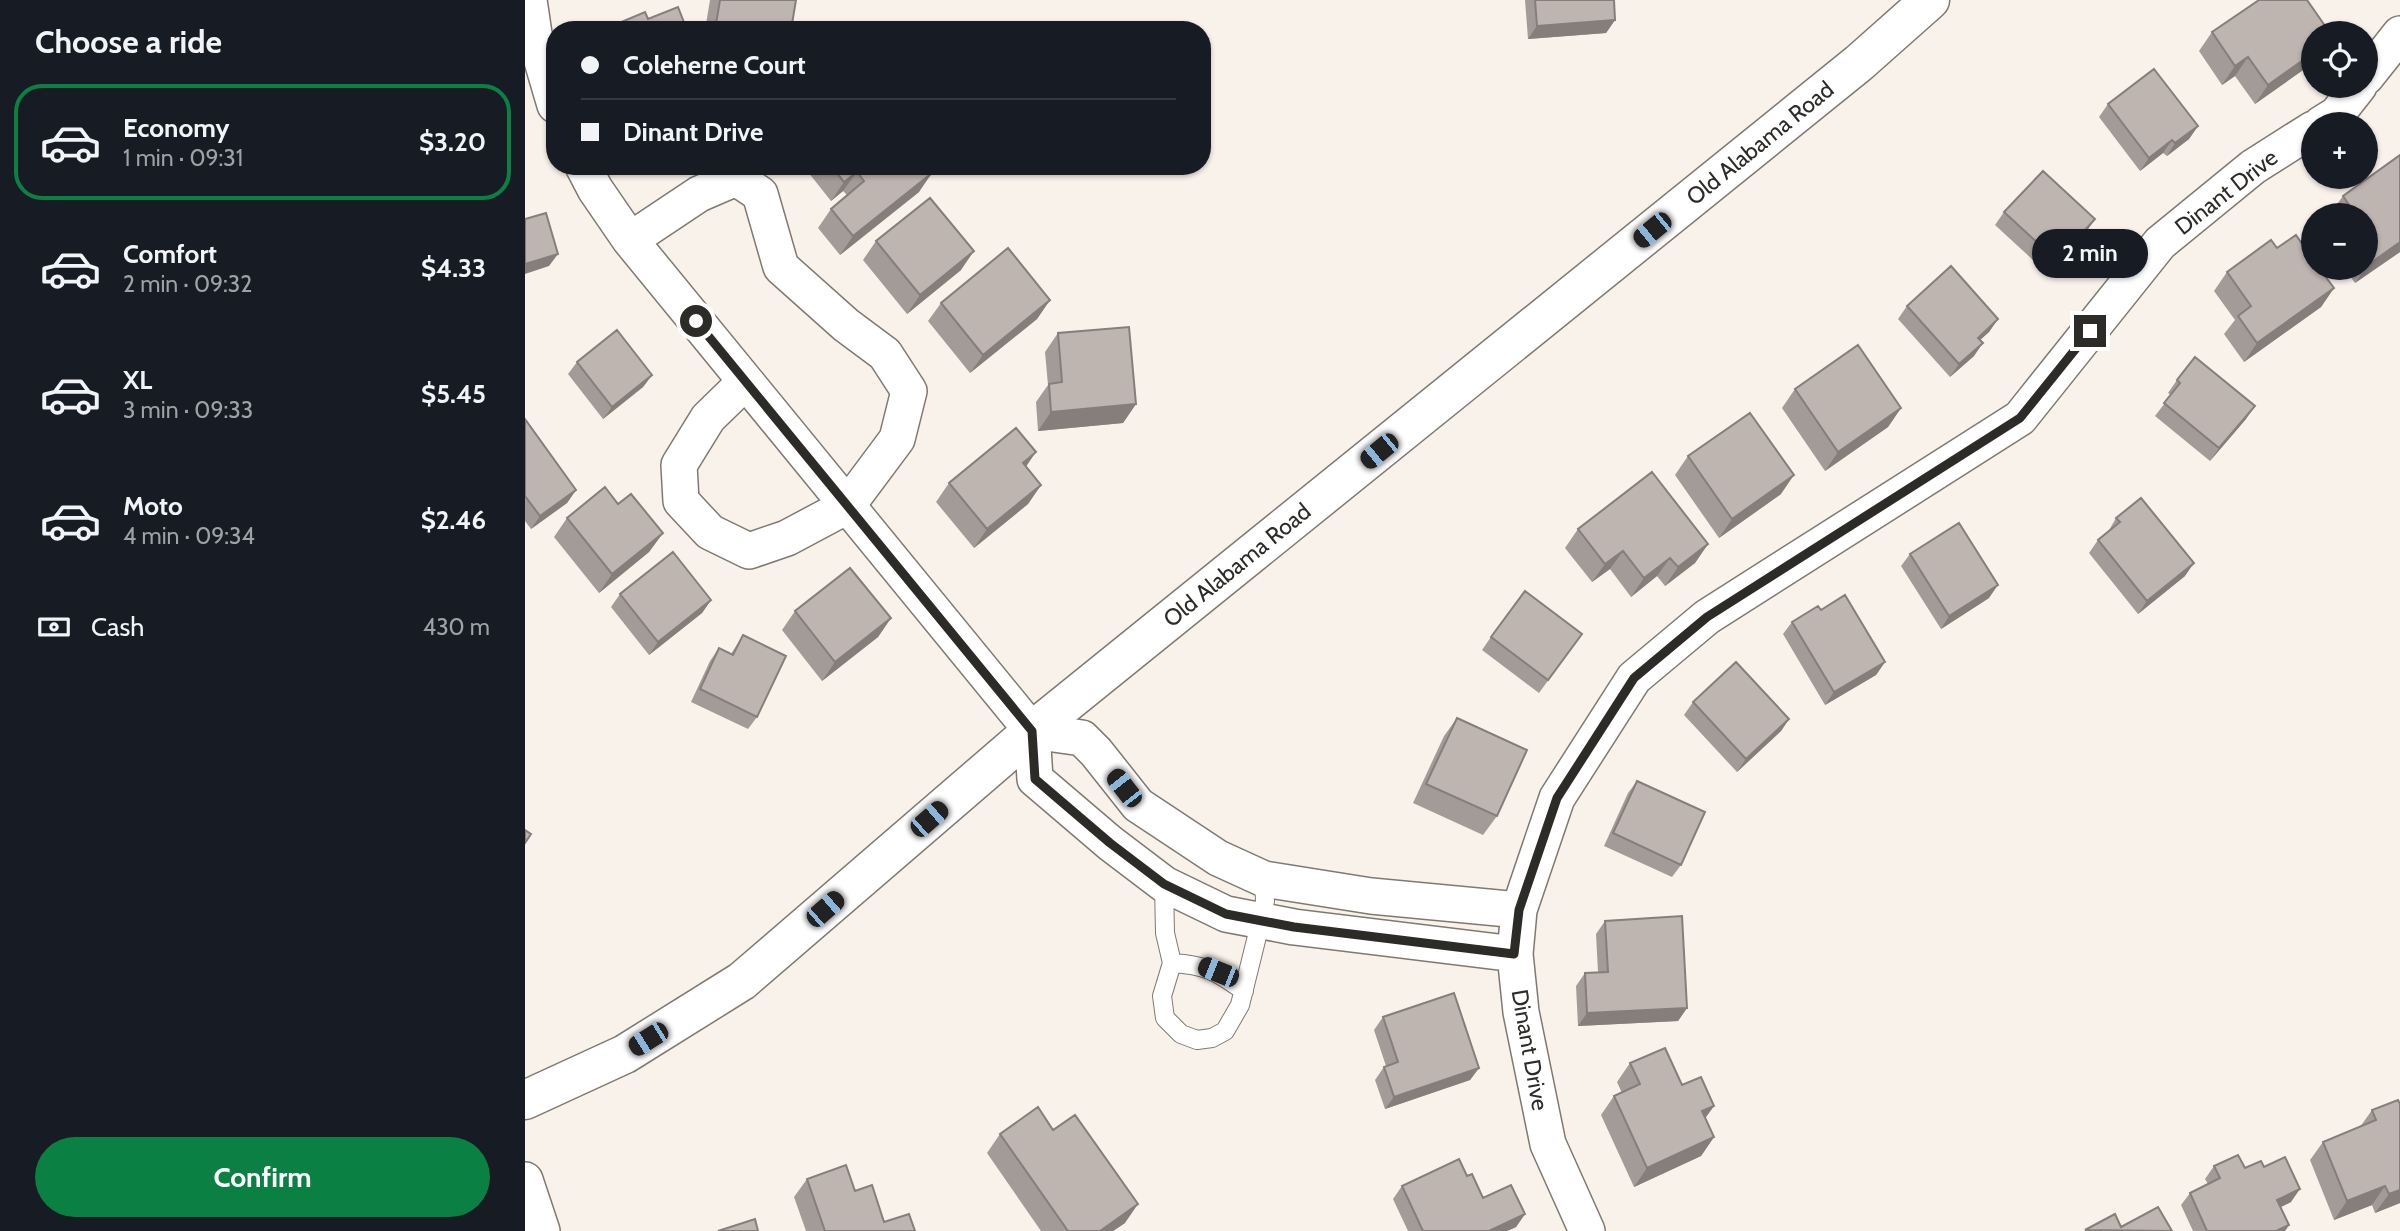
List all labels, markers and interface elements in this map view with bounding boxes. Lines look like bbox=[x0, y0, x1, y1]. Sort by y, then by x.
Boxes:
map controls bbox=[2301, 21, 2378, 280]
button: locate bbox=[2301, 21, 2378, 98]
text: Choose a ride bbox=[35, 22, 222, 61]
text: Coleherne Court bbox=[623, 49, 806, 81]
street label: Old Alabama Road bbox=[1681, 75, 1839, 211]
icon: car bbox=[39, 111, 102, 174]
text: Economy bbox=[123, 112, 229, 144]
button: + bbox=[2301, 112, 2378, 189]
text: Dinant Drive bbox=[623, 116, 763, 148]
text: $3.20 bbox=[419, 126, 486, 158]
street label: Dinant Drive bbox=[2169, 143, 2283, 241]
text: 1 min · 09:31 bbox=[123, 144, 243, 172]
button: − bbox=[2301, 203, 2378, 280]
car bbox=[1630, 209, 1675, 251]
callout: 2 min bbox=[2032, 230, 2148, 278]
icon: car bbox=[39, 237, 102, 300]
text: Comfort bbox=[123, 238, 217, 270]
text: 2 min bbox=[2062, 239, 2118, 267]
text: $4.33 bbox=[421, 252, 486, 284]
text: 2 min · 09:32 bbox=[123, 270, 252, 298]
route start bbox=[680, 305, 712, 337]
route end bbox=[2074, 315, 2106, 347]
icon: car bbox=[39, 363, 102, 426]
text: XL bbox=[123, 364, 152, 396]
text: $5.45 bbox=[421, 378, 486, 410]
text: 3 min · 09:33 bbox=[123, 396, 253, 424]
car bbox=[1357, 430, 1402, 472]
icon: car bbox=[39, 489, 102, 552]
text: Moto bbox=[123, 490, 183, 522]
street label: Old Alabama Road bbox=[1158, 497, 1316, 633]
text: $2.46 bbox=[421, 504, 486, 536]
text: 4 min · 09:34 bbox=[123, 522, 255, 550]
icon: cash bbox=[35, 608, 73, 646]
text: Cash bbox=[91, 611, 144, 643]
text: 430 m bbox=[423, 613, 490, 641]
car bbox=[1103, 765, 1146, 811]
car bbox=[907, 797, 952, 841]
car bbox=[803, 887, 848, 931]
car bbox=[1195, 954, 1242, 990]
street label: Dinant Drive bbox=[1506, 987, 1554, 1113]
car bbox=[625, 1019, 672, 1059]
button: Confirm bbox=[35, 1137, 490, 1217]

